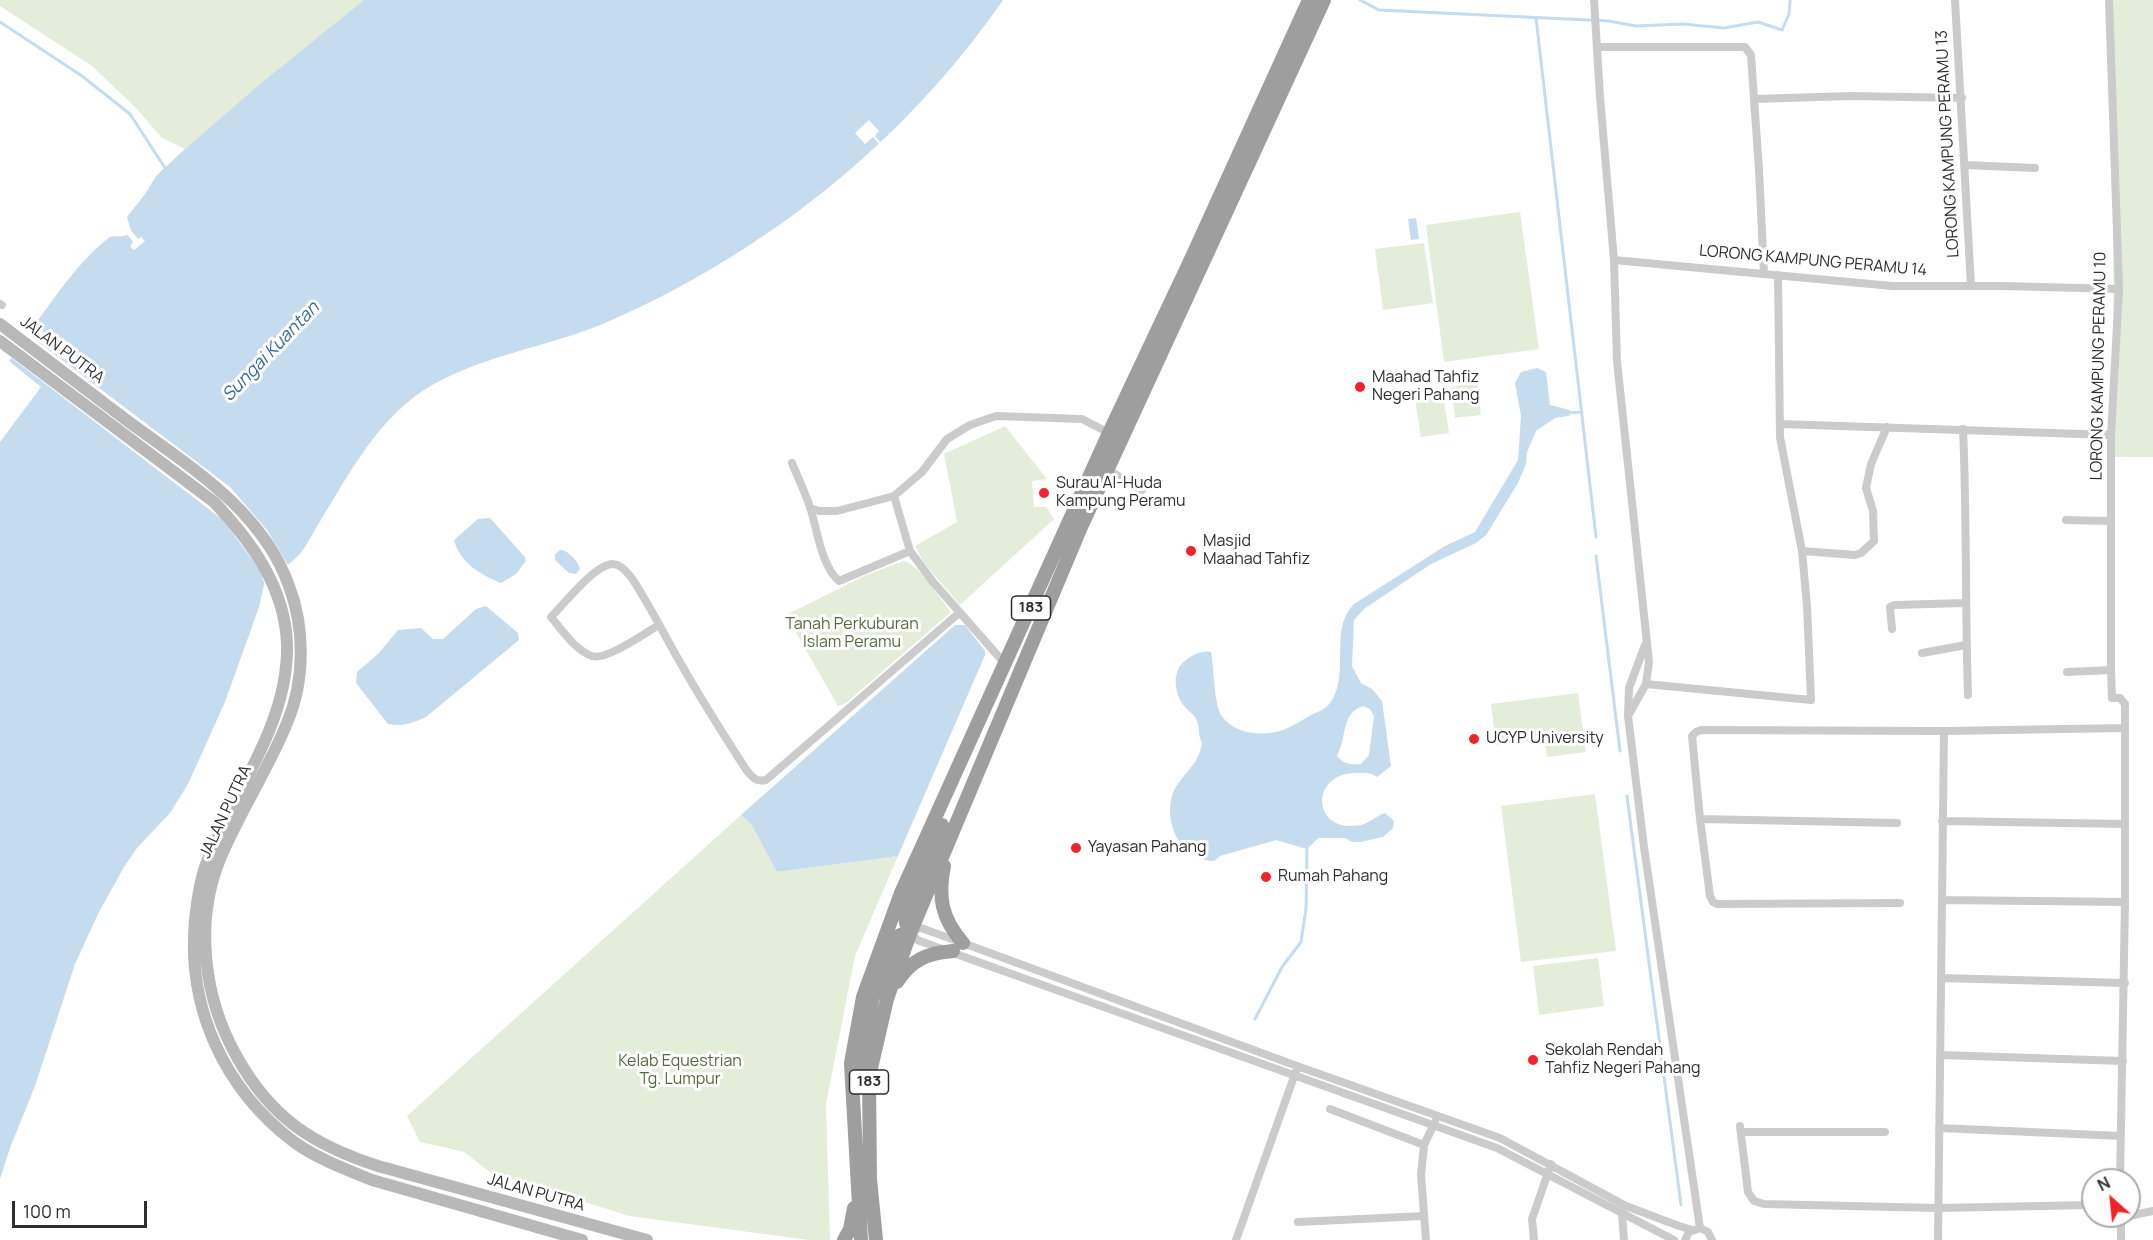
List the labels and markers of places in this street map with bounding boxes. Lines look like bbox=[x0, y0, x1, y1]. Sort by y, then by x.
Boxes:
place label: Maahad Tahfiz Negeri Pahang bbox=[1372, 368, 1479, 406]
marker: Maahad Tahfiz Negeri Pahang bbox=[1353, 380, 1367, 394]
place label: Surau Al-Huda Kampung Peramu bbox=[1056, 474, 1185, 512]
marker: Surau Al-Huda Kampung Peramu bbox=[1037, 486, 1051, 500]
place label: Masjid Maahad Tahfiz bbox=[1203, 532, 1310, 570]
marker: Masjid Maahad Tahfiz bbox=[1184, 544, 1198, 558]
place label: UCYP University bbox=[1486, 729, 1604, 749]
marker: UCYP University bbox=[1467, 732, 1481, 746]
place label: Yayasan Pahang bbox=[1088, 838, 1207, 858]
marker: Yayasan Pahang bbox=[1069, 841, 1083, 855]
place label: Rumah Pahang bbox=[1278, 867, 1388, 887]
marker: Rumah Pahang bbox=[1259, 870, 1273, 884]
place label: Sekolah Rendah Tahfiz Negeri Pahang bbox=[1545, 1041, 1701, 1079]
marker: Sekolah Rendah Tahfiz Negeri Pahang bbox=[1526, 1053, 1540, 1067]

